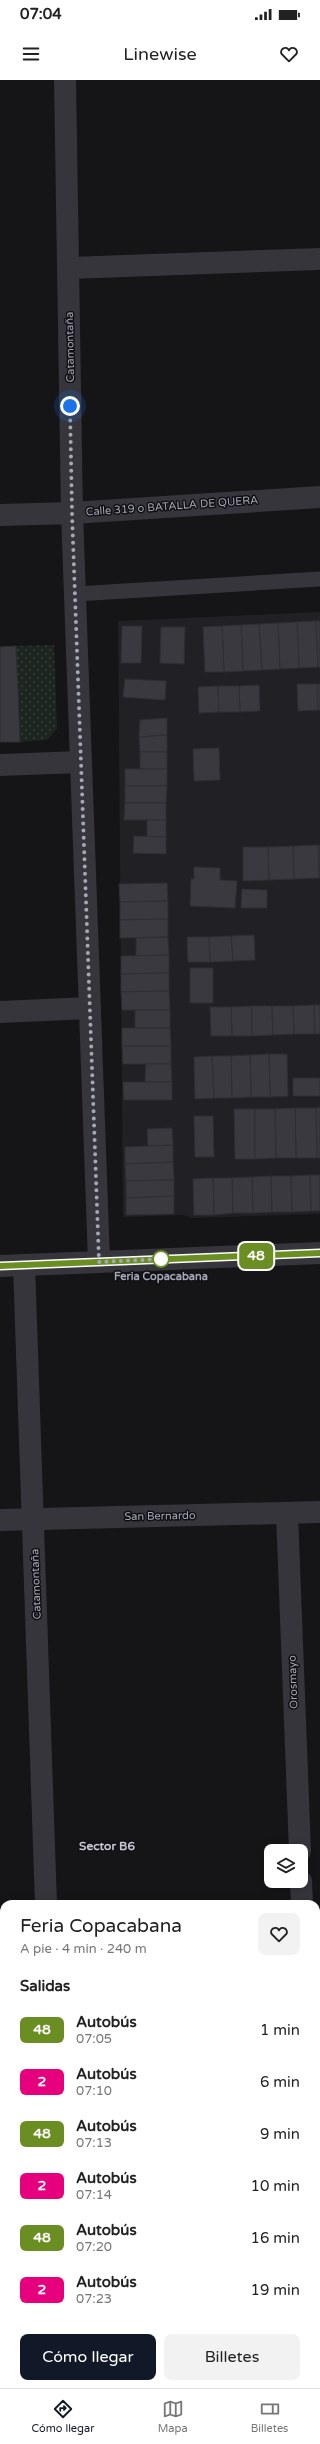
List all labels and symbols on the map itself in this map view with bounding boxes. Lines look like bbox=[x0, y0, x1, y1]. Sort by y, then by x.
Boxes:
street label: Catamontaña bbox=[63, 312, 77, 382]
your location bbox=[60, 396, 80, 416]
street label: Calle 319 o BATALLA DE QUERA bbox=[85, 493, 259, 519]
line badge: 48 bbox=[238, 1243, 274, 1269]
marker: Feria Copacabana bbox=[152, 1250, 170, 1268]
place label: Feria Copacabana bbox=[114, 1270, 208, 1284]
street label: San Bernardo bbox=[124, 1509, 196, 1523]
street label: Catamontaña bbox=[28, 1548, 44, 1620]
street label: Orosmayo bbox=[286, 1655, 300, 1709]
district label: Sector B6 bbox=[79, 1839, 135, 1853]

